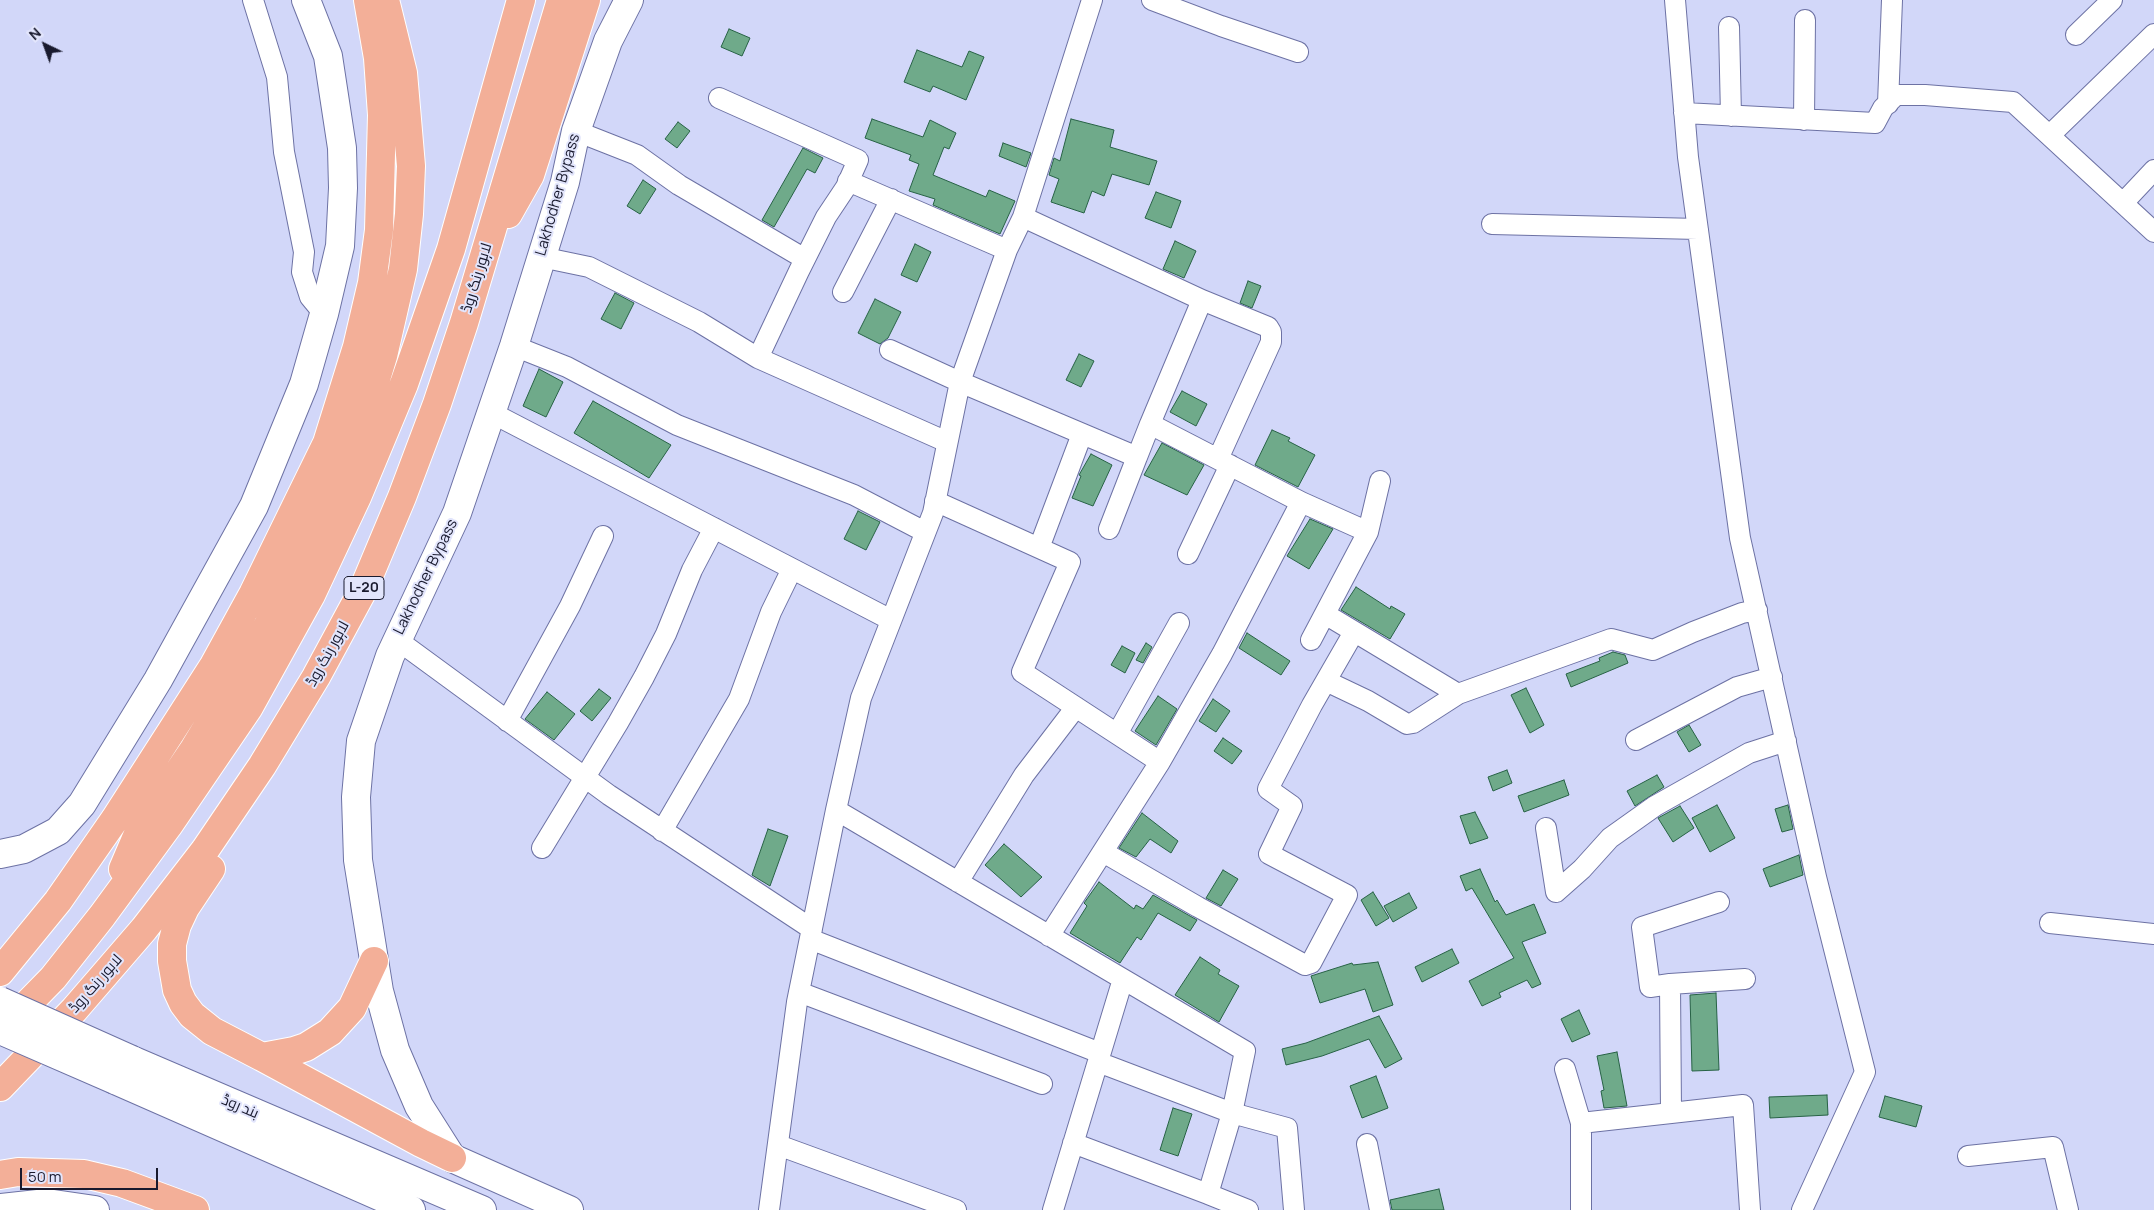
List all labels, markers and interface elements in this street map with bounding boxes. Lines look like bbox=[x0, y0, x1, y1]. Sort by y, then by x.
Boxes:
north arrow bbox=[20, 20, 70, 70]
text: N bbox=[25, 23, 45, 44]
street label: Lakhodher Bypass bbox=[532, 132, 584, 258]
street label: لاہور رنگ روڈ bbox=[458, 241, 496, 315]
street label: Lakhodher Bypass bbox=[390, 516, 462, 638]
road number: L-20 bbox=[344, 576, 384, 600]
street label: لاہور رنگ روڈ bbox=[303, 618, 353, 690]
street label: لاہور رنگ روڈ bbox=[66, 951, 126, 1017]
street label: بند روڈ bbox=[219, 1091, 261, 1123]
scale bar bbox=[22, 1158, 160, 1190]
text: 50 m bbox=[28, 1166, 62, 1187]

